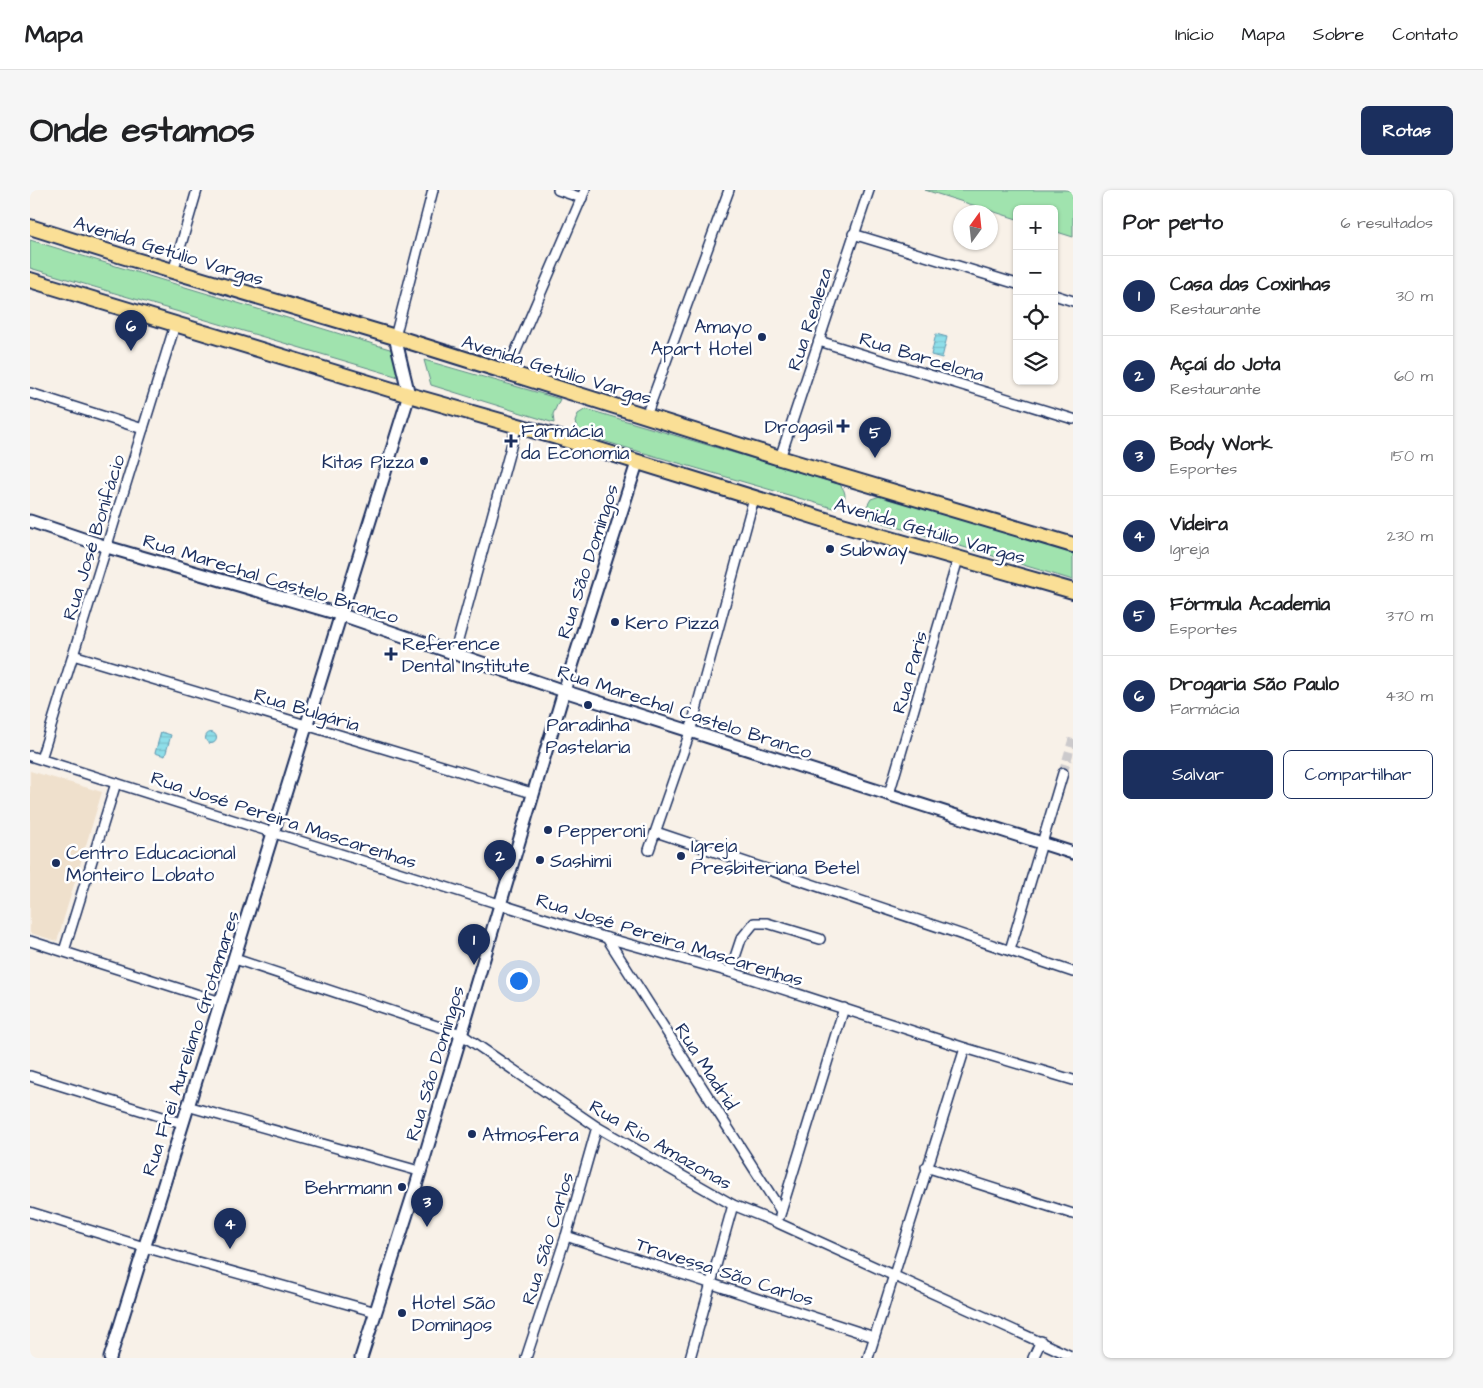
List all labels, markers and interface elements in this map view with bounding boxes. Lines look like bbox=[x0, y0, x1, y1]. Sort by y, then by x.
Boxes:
text: Mapa bbox=[25, 18, 83, 52]
text: Início bbox=[1175, 22, 1214, 47]
text: Mapa bbox=[1242, 22, 1285, 47]
text: Sobre bbox=[1313, 22, 1364, 47]
text: Contato bbox=[1392, 22, 1458, 47]
text: Onde estamos bbox=[30, 106, 255, 155]
button: Rotas bbox=[1361, 106, 1453, 155]
north arrow bbox=[953, 205, 998, 250]
map controls bbox=[1013, 205, 1058, 385]
button: + bbox=[1013, 205, 1058, 250]
text: Por perto bbox=[1123, 208, 1223, 237]
street label: Avenida Getúlio Vargas bbox=[70, 210, 267, 294]
text: 6 resultados bbox=[1341, 212, 1433, 234]
button: − bbox=[1013, 250, 1058, 295]
street label: Rua Realeza bbox=[781, 264, 840, 374]
text: Casa das Coxinhas bbox=[1170, 271, 1331, 298]
text: 1 bbox=[1138, 285, 1140, 307]
text: 30 m bbox=[1396, 285, 1433, 307]
button: locate bbox=[1013, 295, 1058, 340]
text: Restaurante bbox=[1170, 298, 1261, 320]
pin: 6 bbox=[115, 310, 147, 351]
place label: Amayo Apart Hotel bbox=[651, 314, 752, 363]
street label: Rua Barcelona bbox=[856, 326, 988, 389]
street label: Avenida Getúlio Vargas bbox=[458, 329, 655, 413]
marker: Amayo Apart Hotel bbox=[756, 331, 768, 343]
button: layers bbox=[1013, 340, 1058, 385]
text: Açaí do Jota bbox=[1170, 351, 1280, 378]
text: 2 bbox=[1134, 365, 1144, 387]
text: 60 m bbox=[1394, 365, 1433, 387]
text: Restaurante bbox=[1170, 378, 1261, 400]
place label: Drogasil bbox=[765, 414, 833, 442]
pin: 5 bbox=[859, 417, 891, 458]
place label: Farmácia da Economia bbox=[521, 418, 630, 467]
marker: Drogasil bbox=[837, 420, 849, 432]
text: Body Work bbox=[1170, 431, 1273, 458]
marker: Farmácia da Economia bbox=[505, 435, 517, 447]
text: 3 bbox=[1135, 445, 1143, 467]
text: 150 m bbox=[1391, 445, 1433, 467]
place label: Kitas Pizza bbox=[322, 449, 414, 476]
street label: Rua José Bonifácio bbox=[56, 451, 133, 624]
marker: Kitas Pizza bbox=[418, 455, 430, 467]
text: Esportes bbox=[1170, 458, 1237, 480]
street label: Rua São Domingos bbox=[551, 481, 627, 642]
street label: Avenida Getúlio Vargas bbox=[831, 491, 1028, 573]
text: Videira bbox=[1170, 511, 1228, 538]
text: 4 bbox=[1134, 525, 1144, 547]
text: 230 m bbox=[1387, 525, 1433, 547]
street label: Rua Marechal Castelo Branco bbox=[139, 528, 402, 631]
place label: Subway bbox=[840, 537, 909, 565]
text: Igreja bbox=[1170, 538, 1209, 560]
marker: Subway bbox=[824, 543, 836, 555]
text: Fórmula Academia bbox=[1170, 591, 1330, 618]
text: 5 bbox=[1133, 605, 1145, 627]
text: 370 m bbox=[1386, 605, 1433, 627]
place label: Kero Pizza bbox=[625, 610, 719, 637]
marker: Kero Pizza bbox=[609, 616, 621, 628]
text: Esportes bbox=[1170, 618, 1237, 640]
street label: Rua Paris bbox=[886, 628, 935, 717]
place label: Reference Dental Institute bbox=[402, 631, 530, 680]
marker: Reference Dental Institute bbox=[384, 647, 398, 661]
street label: Rua Marechal Castelo Branco bbox=[554, 658, 816, 766]
text: Drogaria São Paulo bbox=[1170, 671, 1339, 698]
street label: Rua Bulgária bbox=[250, 682, 363, 740]
text: 6 bbox=[1134, 685, 1144, 707]
text: 430 m bbox=[1385, 685, 1433, 707]
text: Farmácia bbox=[1170, 698, 1239, 720]
marker: Paradinha Pastelaria bbox=[582, 699, 594, 711]
place label: Paradinha Pastelaria bbox=[546, 712, 631, 761]
button: Salvar bbox=[1123, 750, 1273, 799]
button: Compartilhar bbox=[1283, 750, 1433, 799]
street label: Rua José Pereira Mascarenhas bbox=[147, 765, 420, 876]
place label: Pepperoni bbox=[558, 818, 645, 845]
marker: Pepperoni bbox=[542, 824, 554, 836]
place label: Igreja Presbiteriana Betel bbox=[691, 833, 859, 882]
place label: Centro Educacional Monteiro Lobato bbox=[66, 840, 236, 889]
pin: 2 bbox=[484, 840, 516, 881]
place label: Sashimi bbox=[550, 848, 611, 875]
marker: Igreja Presbiteriana Betel bbox=[675, 850, 687, 862]
marker: Sashimi bbox=[534, 854, 546, 866]
marker: Centro Educacional Monteiro Lobato bbox=[50, 857, 62, 869]
street label: Rua José Pereira Mascarenhas bbox=[533, 887, 806, 994]
street label: Rua Frei Aureliano Grotamares bbox=[136, 907, 247, 1179]
pin: 1 bbox=[458, 924, 490, 965]
your location bbox=[506, 968, 532, 994]
street label: Rua São Domingos bbox=[399, 983, 473, 1145]
street label: Rua Madrid bbox=[668, 1018, 744, 1116]
street label: Rua Rio Amazonas bbox=[584, 1093, 737, 1197]
place label: Atmosfera bbox=[482, 1122, 579, 1149]
marker: Atmosfera bbox=[466, 1128, 478, 1140]
street label: Rua São Carlos bbox=[515, 1169, 581, 1308]
place label: Behrmann bbox=[305, 1175, 392, 1202]
marker: Behrmann bbox=[396, 1181, 408, 1193]
pin: 3 bbox=[411, 1186, 443, 1227]
pin: 4 bbox=[214, 1208, 246, 1249]
street label: Travessa São Carlos bbox=[632, 1231, 817, 1314]
place label: Hotel São Domingos bbox=[412, 1290, 496, 1340]
marker: Hotel São Domingos bbox=[396, 1307, 408, 1319]

